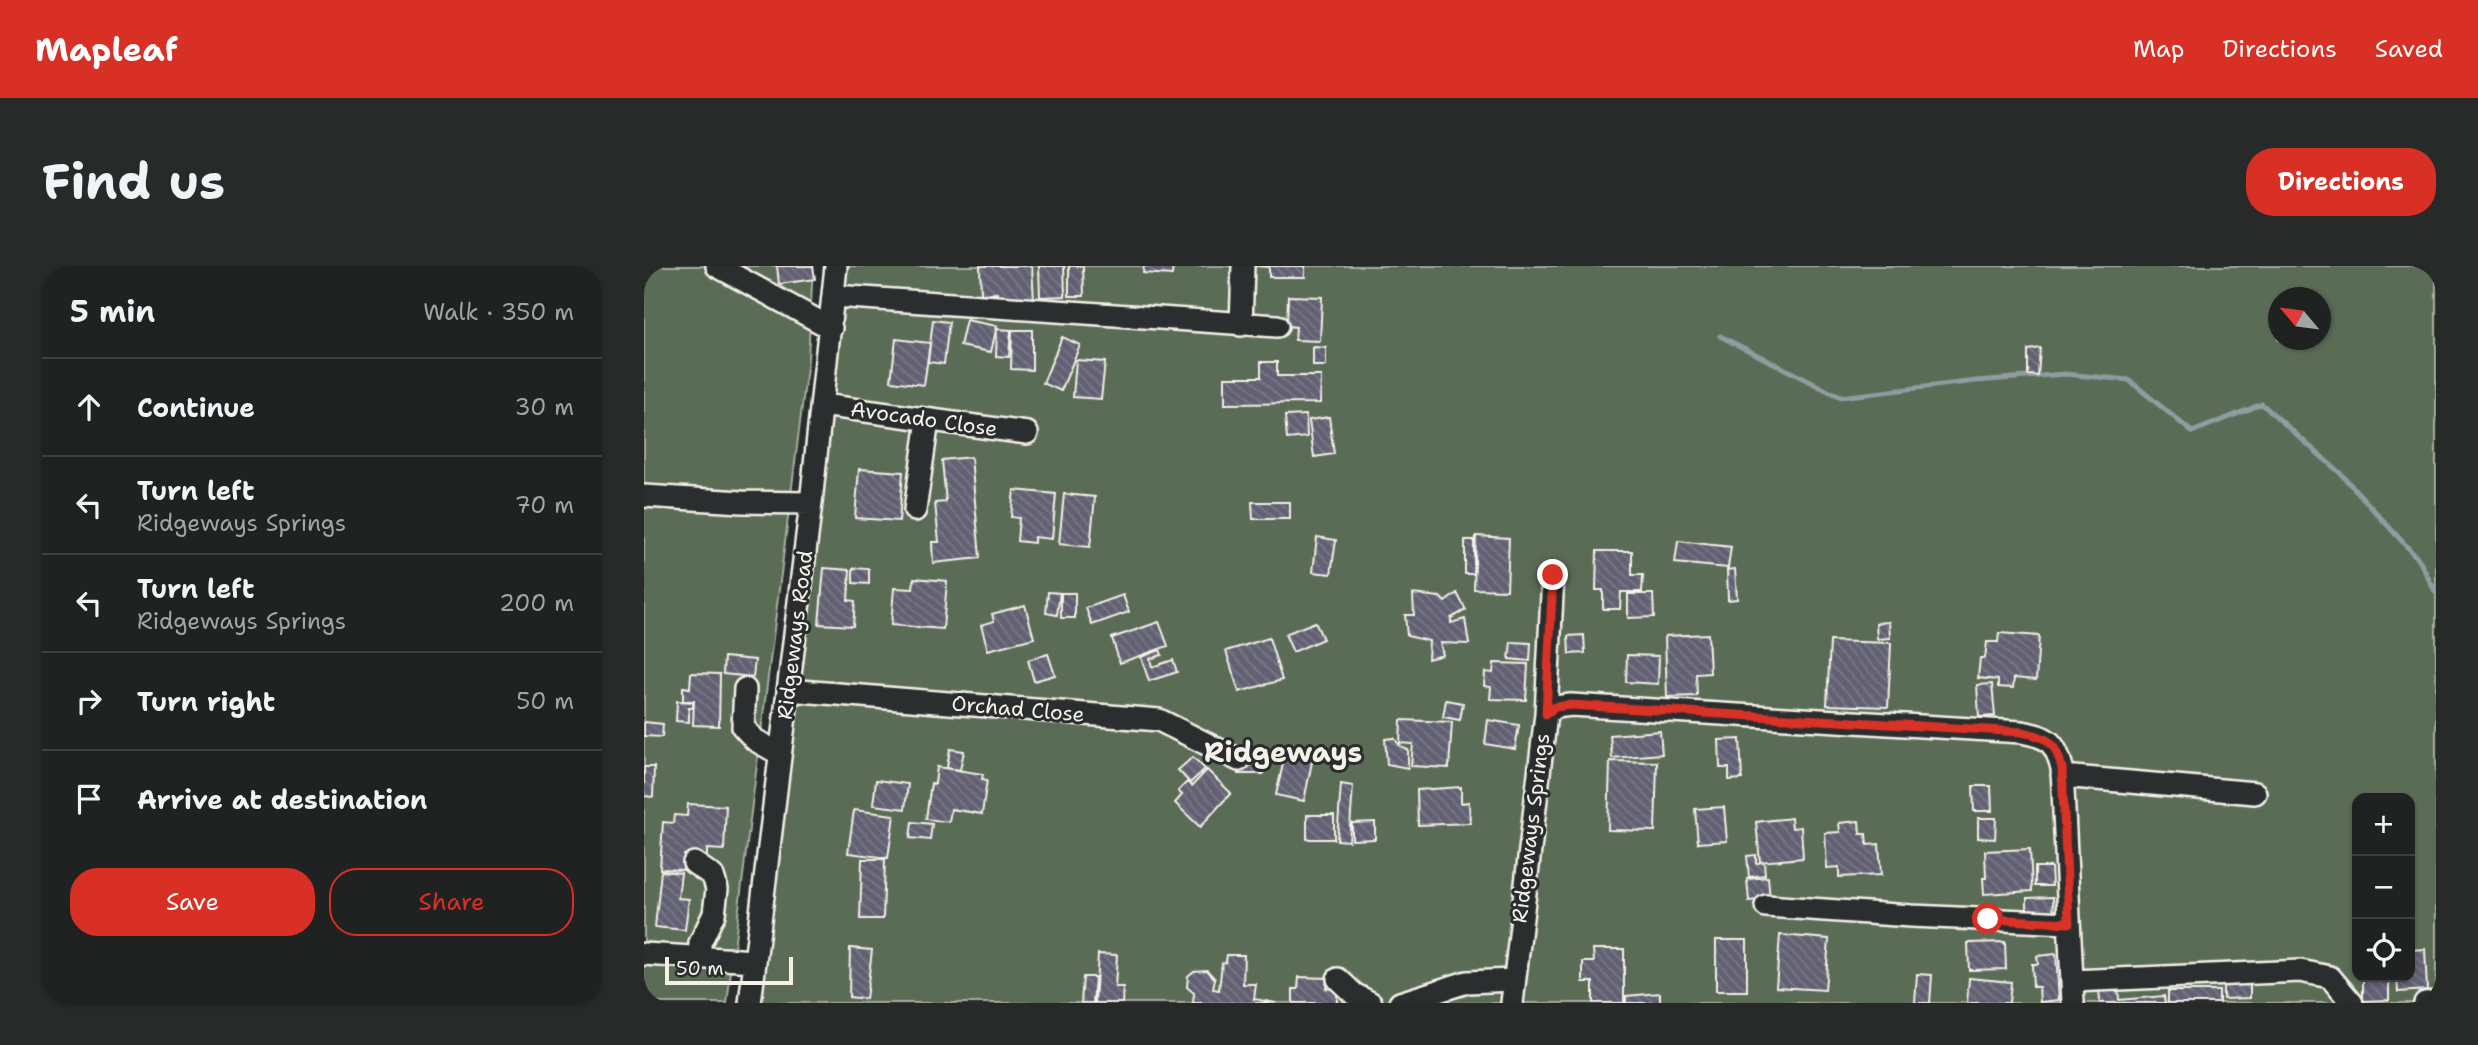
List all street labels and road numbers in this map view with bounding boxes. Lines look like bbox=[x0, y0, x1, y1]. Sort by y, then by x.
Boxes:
street label: Avocado Close bbox=[849, 395, 999, 443]
street label: Ridgeways Road bbox=[771, 549, 819, 721]
street label: Orchad Close bbox=[950, 689, 1086, 729]
street label: Ridgeways Springs bbox=[1505, 732, 1557, 924]

